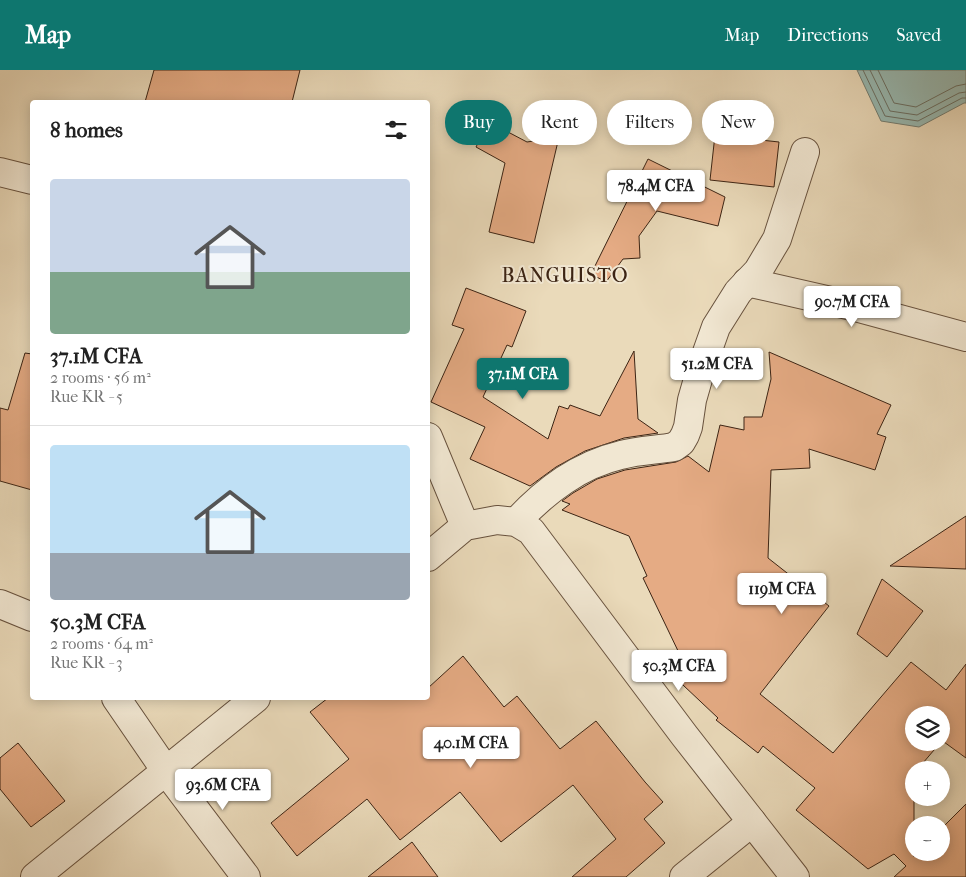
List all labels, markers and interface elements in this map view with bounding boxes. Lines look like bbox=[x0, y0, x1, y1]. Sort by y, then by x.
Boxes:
text: Map bbox=[25, 21, 71, 49]
text: Map bbox=[725, 25, 759, 46]
text: Directions bbox=[787, 25, 868, 46]
text: Saved bbox=[896, 25, 941, 46]
chip: Buy bbox=[445, 100, 512, 145]
chip: Rent bbox=[522, 100, 597, 145]
chip: Filters bbox=[607, 100, 692, 145]
chip: New bbox=[702, 100, 774, 145]
icon: filters bbox=[382, 116, 410, 144]
text: 8 homes bbox=[50, 118, 123, 142]
pin: 78.4M CFA bbox=[599, 170, 713, 212]
text: 78.4M CFA bbox=[618, 176, 694, 195]
icon: home bbox=[185, 212, 275, 302]
district label: BANGUISTO bbox=[501, 264, 629, 287]
pin: 90.7M CFA bbox=[795, 286, 909, 328]
text: 90.7M CFA bbox=[815, 292, 889, 311]
text: 37.1M CFA bbox=[50, 344, 142, 368]
pin: 51.2M CFA bbox=[660, 348, 774, 390]
text: 51.2M CFA bbox=[681, 354, 753, 373]
pin: 37.1M CFA bbox=[466, 358, 580, 400]
text: 37.1M CFA bbox=[488, 364, 558, 383]
text: 2 rooms · 56 m² bbox=[50, 368, 151, 387]
text: Rue KR - 5 bbox=[50, 387, 123, 406]
icon: home bbox=[185, 477, 275, 567]
pin: 119M CFA bbox=[730, 572, 834, 615]
text: 119M CFA bbox=[748, 579, 816, 598]
text: 50.3M CFA bbox=[50, 610, 146, 634]
text: 2 rooms · 64 m² bbox=[50, 634, 153, 653]
pin: 50.3M CFA bbox=[622, 650, 736, 692]
text: Rue KR - 3 bbox=[50, 653, 122, 672]
text: 50.3M CFA bbox=[643, 656, 715, 675]
map controls bbox=[905, 706, 950, 861]
button: layers bbox=[905, 706, 950, 751]
pin: 40.1M CFA bbox=[414, 726, 528, 769]
text: 40.1M CFA bbox=[434, 733, 508, 752]
button: + bbox=[905, 761, 950, 806]
pin: 93.6M CFA bbox=[166, 768, 280, 811]
text: 93.6M CFA bbox=[186, 775, 260, 794]
button: − bbox=[905, 816, 950, 861]

